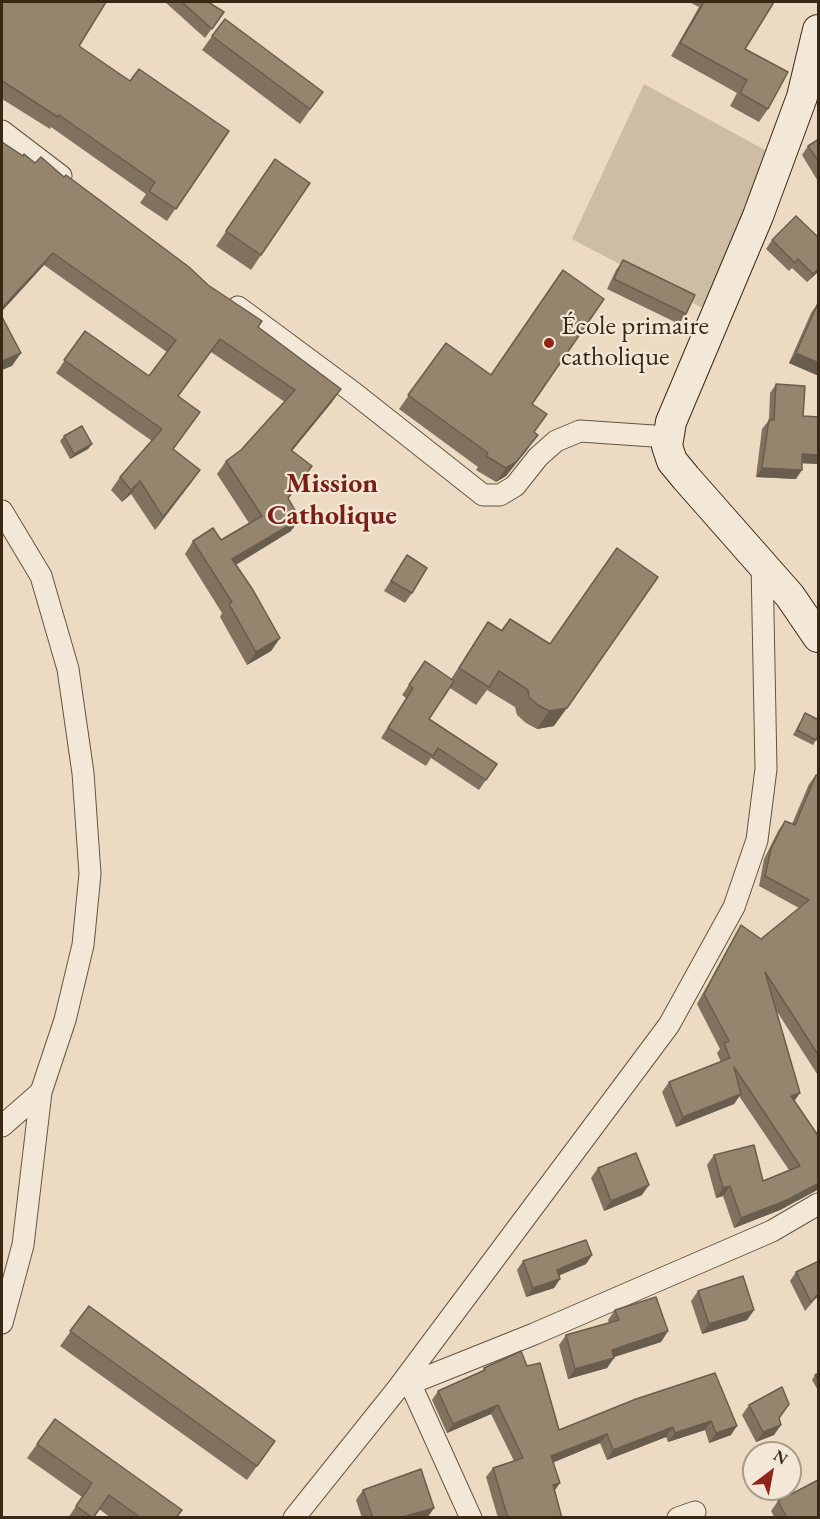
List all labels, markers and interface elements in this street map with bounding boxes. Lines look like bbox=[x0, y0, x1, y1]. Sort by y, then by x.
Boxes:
place label: École primaire catholique bbox=[561, 311, 709, 374]
marker: École primaire catholique bbox=[542, 336, 556, 350]
district label: Mission Catholique bbox=[267, 467, 397, 533]
north arrow bbox=[742, 1441, 802, 1501]
text: N bbox=[770, 1445, 792, 1469]

